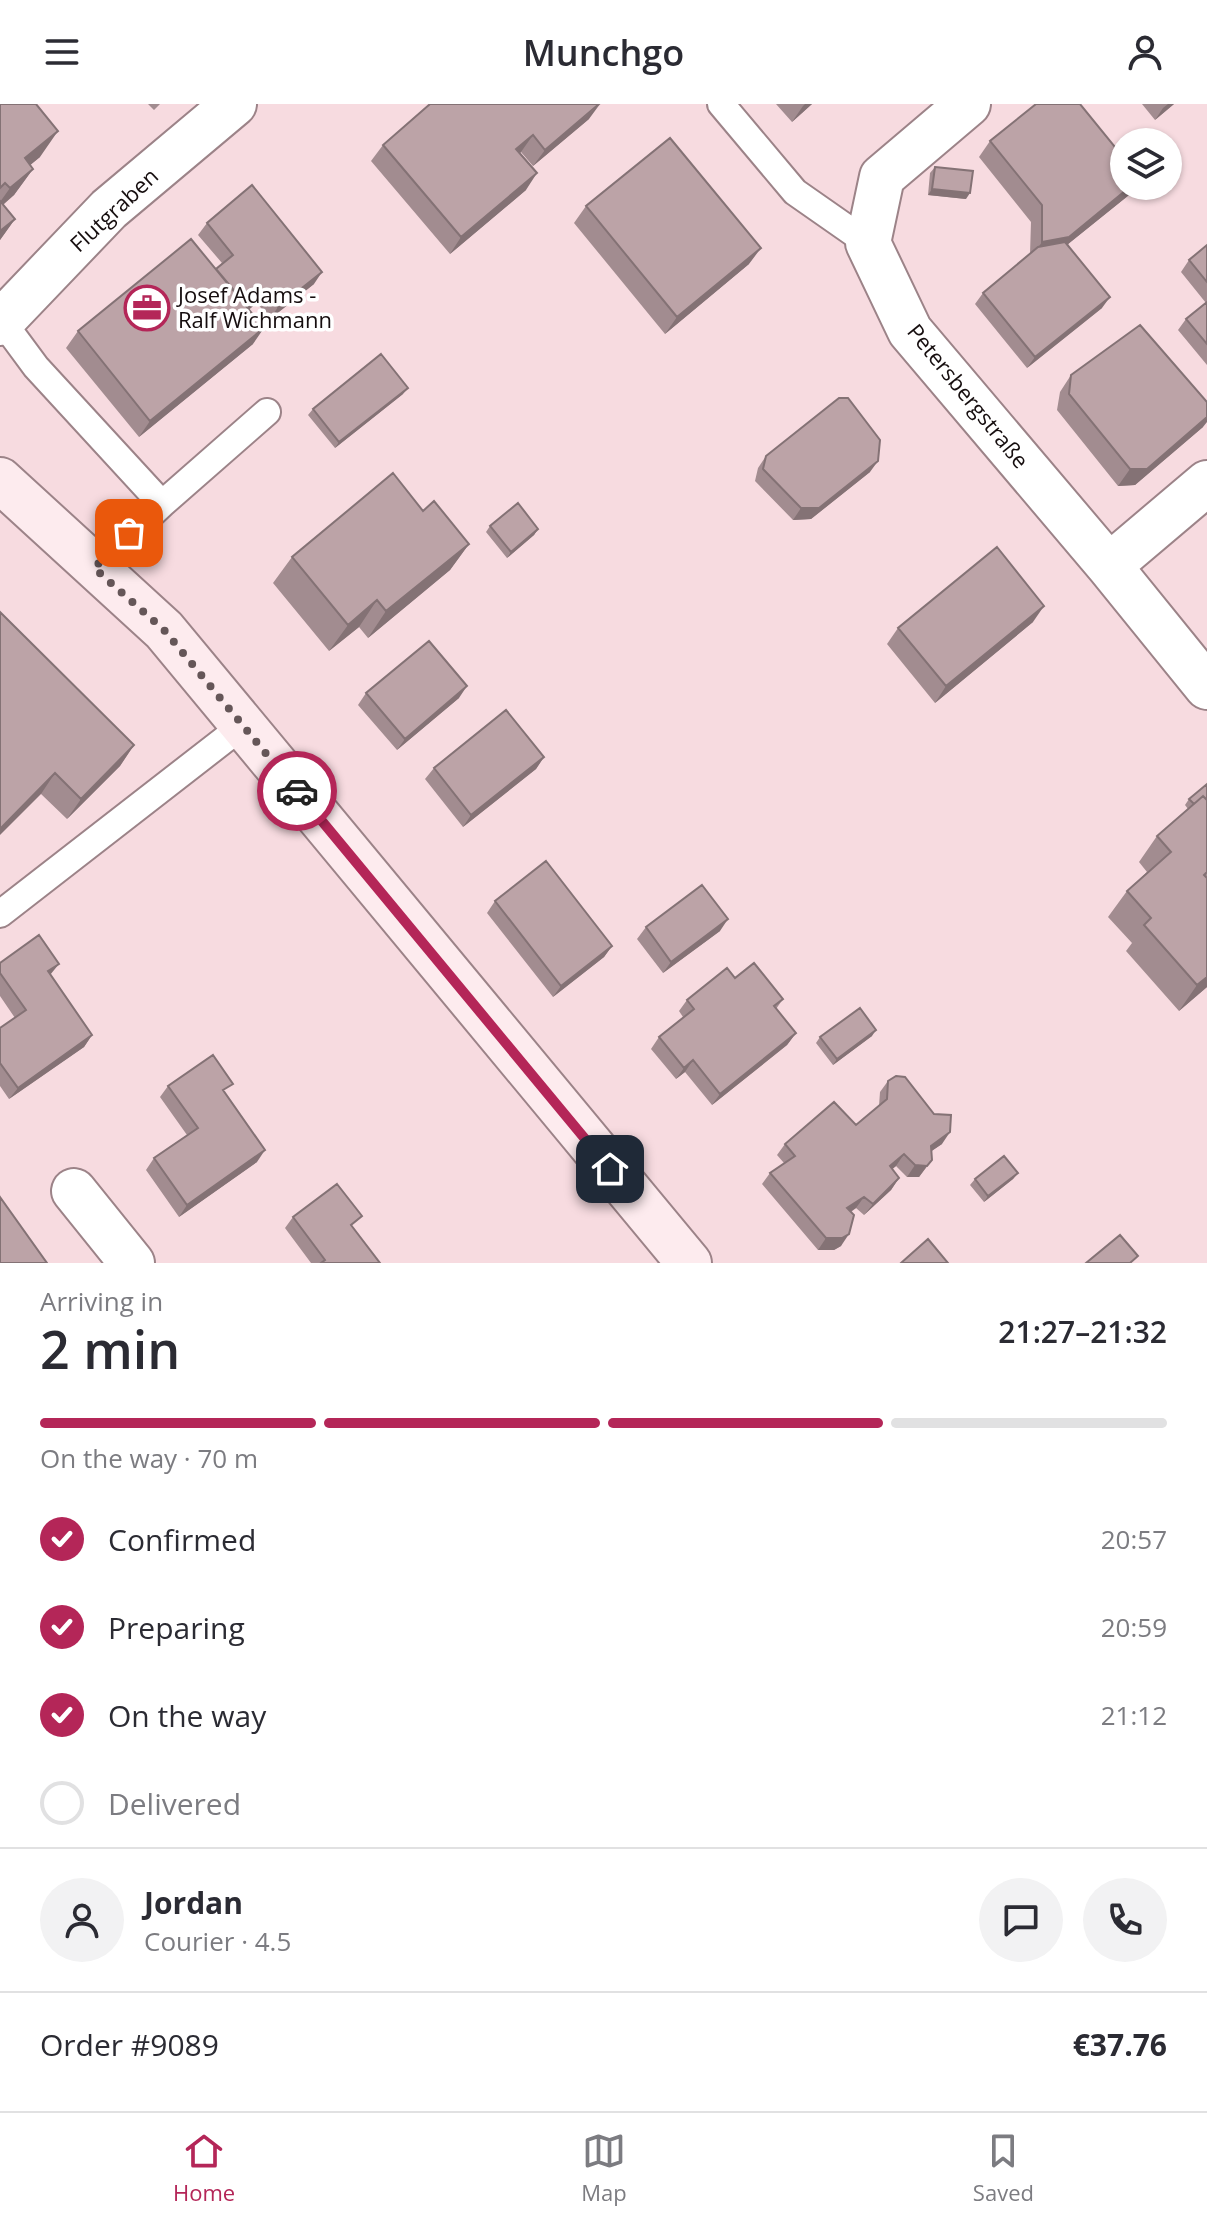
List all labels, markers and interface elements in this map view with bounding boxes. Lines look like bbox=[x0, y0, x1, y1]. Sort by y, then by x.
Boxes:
text: Munchgo bbox=[523, 28, 684, 77]
icon: menu bbox=[40, 30, 84, 74]
icon: person bbox=[1123, 30, 1167, 74]
map controls bbox=[1110, 128, 1182, 200]
button: layers bbox=[1110, 128, 1182, 200]
street label: Flutgraben bbox=[63, 161, 164, 258]
place label: Josef Adams - Ralf Wichmann bbox=[176, 279, 332, 334]
office icon: Josef Adams - Ralf Wichmann bbox=[123, 284, 171, 332]
street label: Petersbergstraße bbox=[901, 317, 1036, 474]
pin bbox=[95, 499, 163, 567]
icon: bag bbox=[107, 511, 151, 555]
courier bbox=[257, 751, 337, 831]
icon: car bbox=[275, 769, 319, 813]
pin bbox=[576, 1135, 644, 1203]
icon: home bbox=[588, 1147, 632, 1191]
text: Arriving in bbox=[40, 1283, 163, 1319]
text: 21:27–21:32 bbox=[998, 1311, 1167, 1352]
text: 2 min bbox=[40, 1313, 180, 1384]
text: On the way · 70 m bbox=[40, 1440, 258, 1476]
icon: check bbox=[40, 1517, 84, 1561]
text: Confirmed bbox=[108, 1519, 256, 1560]
text: 20:57 bbox=[1101, 1521, 1167, 1557]
icon: check bbox=[40, 1605, 84, 1649]
text: Preparing bbox=[108, 1607, 245, 1648]
text: 20:59 bbox=[1101, 1609, 1167, 1645]
icon: check bbox=[40, 1693, 84, 1737]
text: On the way bbox=[108, 1695, 266, 1736]
text: 21:12 bbox=[1101, 1697, 1167, 1733]
text: Delivered bbox=[108, 1783, 241, 1824]
button: person bbox=[40, 1878, 124, 1962]
button: chat bbox=[979, 1878, 1063, 1962]
button: phone bbox=[1083, 1878, 1167, 1962]
text: Jordan bbox=[144, 1882, 243, 1923]
text: Courier · 4.5 bbox=[144, 1923, 291, 1959]
text: Order #9089 bbox=[40, 2024, 219, 2065]
text: €37.76 bbox=[1073, 2024, 1167, 2065]
tab: Home bbox=[173, 2129, 235, 2207]
tab: Map bbox=[581, 2129, 627, 2207]
tab: Saved bbox=[973, 2129, 1034, 2207]

